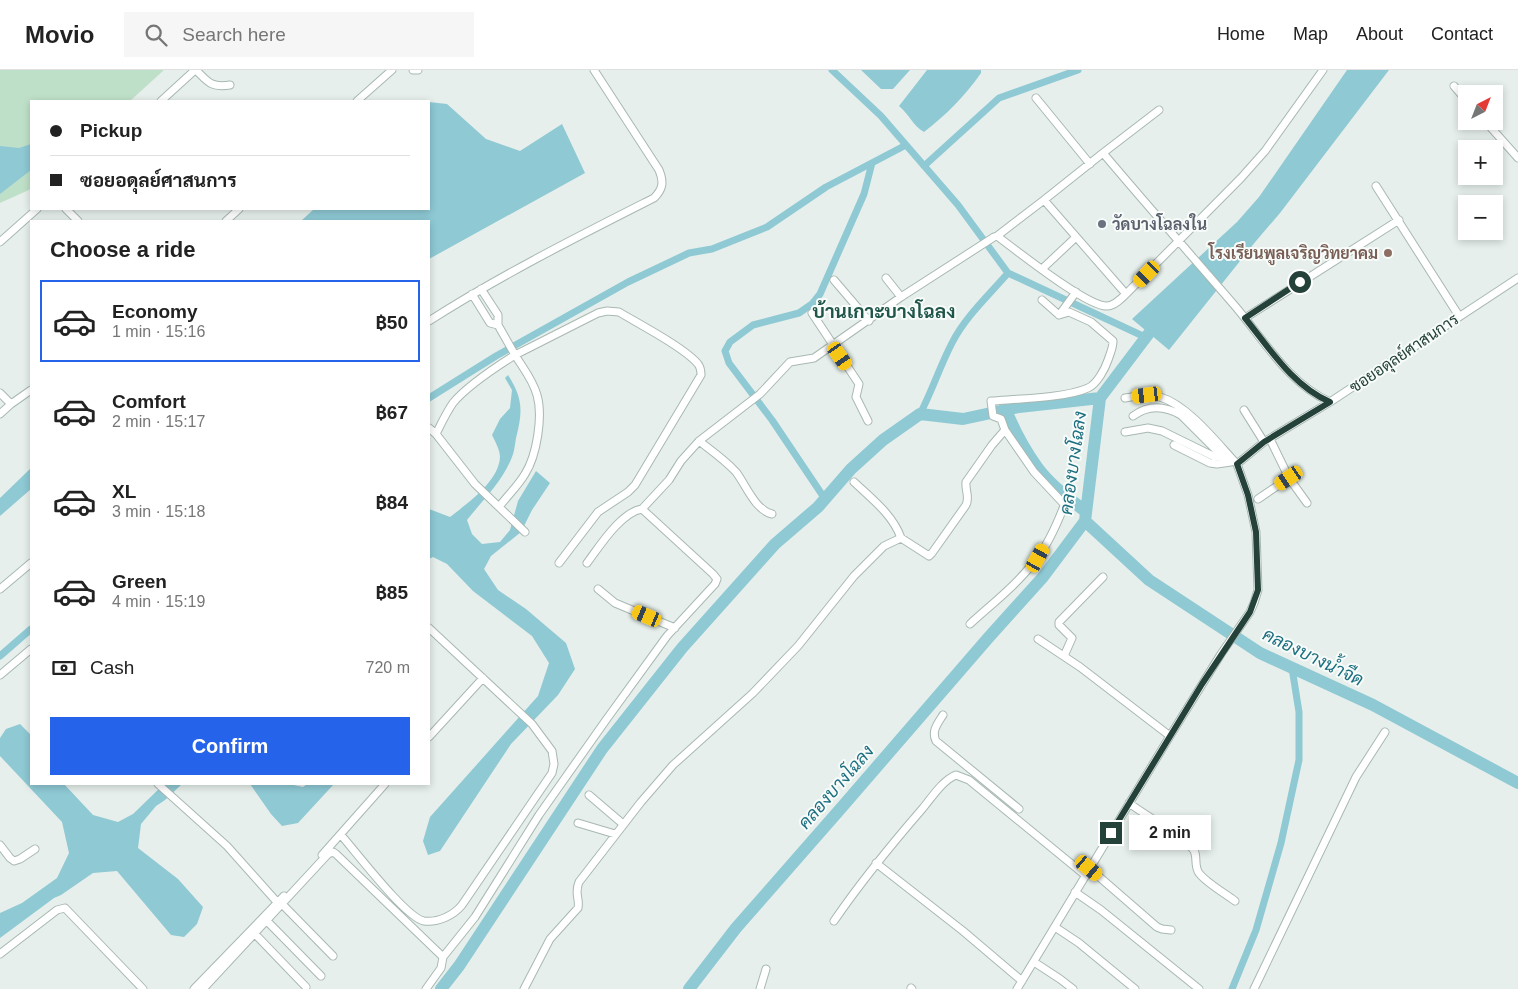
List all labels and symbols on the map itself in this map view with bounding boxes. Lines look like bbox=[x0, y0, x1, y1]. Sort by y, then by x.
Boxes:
north arrow bbox=[1458, 85, 1502, 130]
place label: วัดบางโฉลงใน bbox=[1112, 213, 1207, 233]
marker: วัดบางโฉลงใน bbox=[1096, 218, 1108, 230]
place label: โรงเรียนพูลเจริญวิทยาคม bbox=[1207, 242, 1378, 266]
marker: โรงเรียนพูลเจริญวิทยาคม bbox=[1382, 247, 1394, 259]
car bbox=[1131, 258, 1162, 290]
route start bbox=[1289, 271, 1311, 293]
district label: บ้านเกาะบางโฉลง bbox=[813, 299, 955, 322]
street label: ซอยอดุลย์ศาสนการ bbox=[1344, 307, 1463, 398]
car bbox=[825, 339, 854, 373]
car bbox=[1131, 386, 1162, 404]
water label: คลองบางโฉลง bbox=[1053, 410, 1090, 516]
car bbox=[1272, 463, 1305, 493]
car bbox=[1024, 541, 1051, 575]
car bbox=[630, 603, 663, 629]
water label: คลองบางน้ำจืด bbox=[1259, 619, 1369, 690]
water label: คลองบางโฉลง bbox=[792, 739, 878, 833]
callout: 2 min bbox=[1128, 816, 1211, 850]
route end bbox=[1100, 822, 1122, 844]
car bbox=[1072, 853, 1105, 883]

